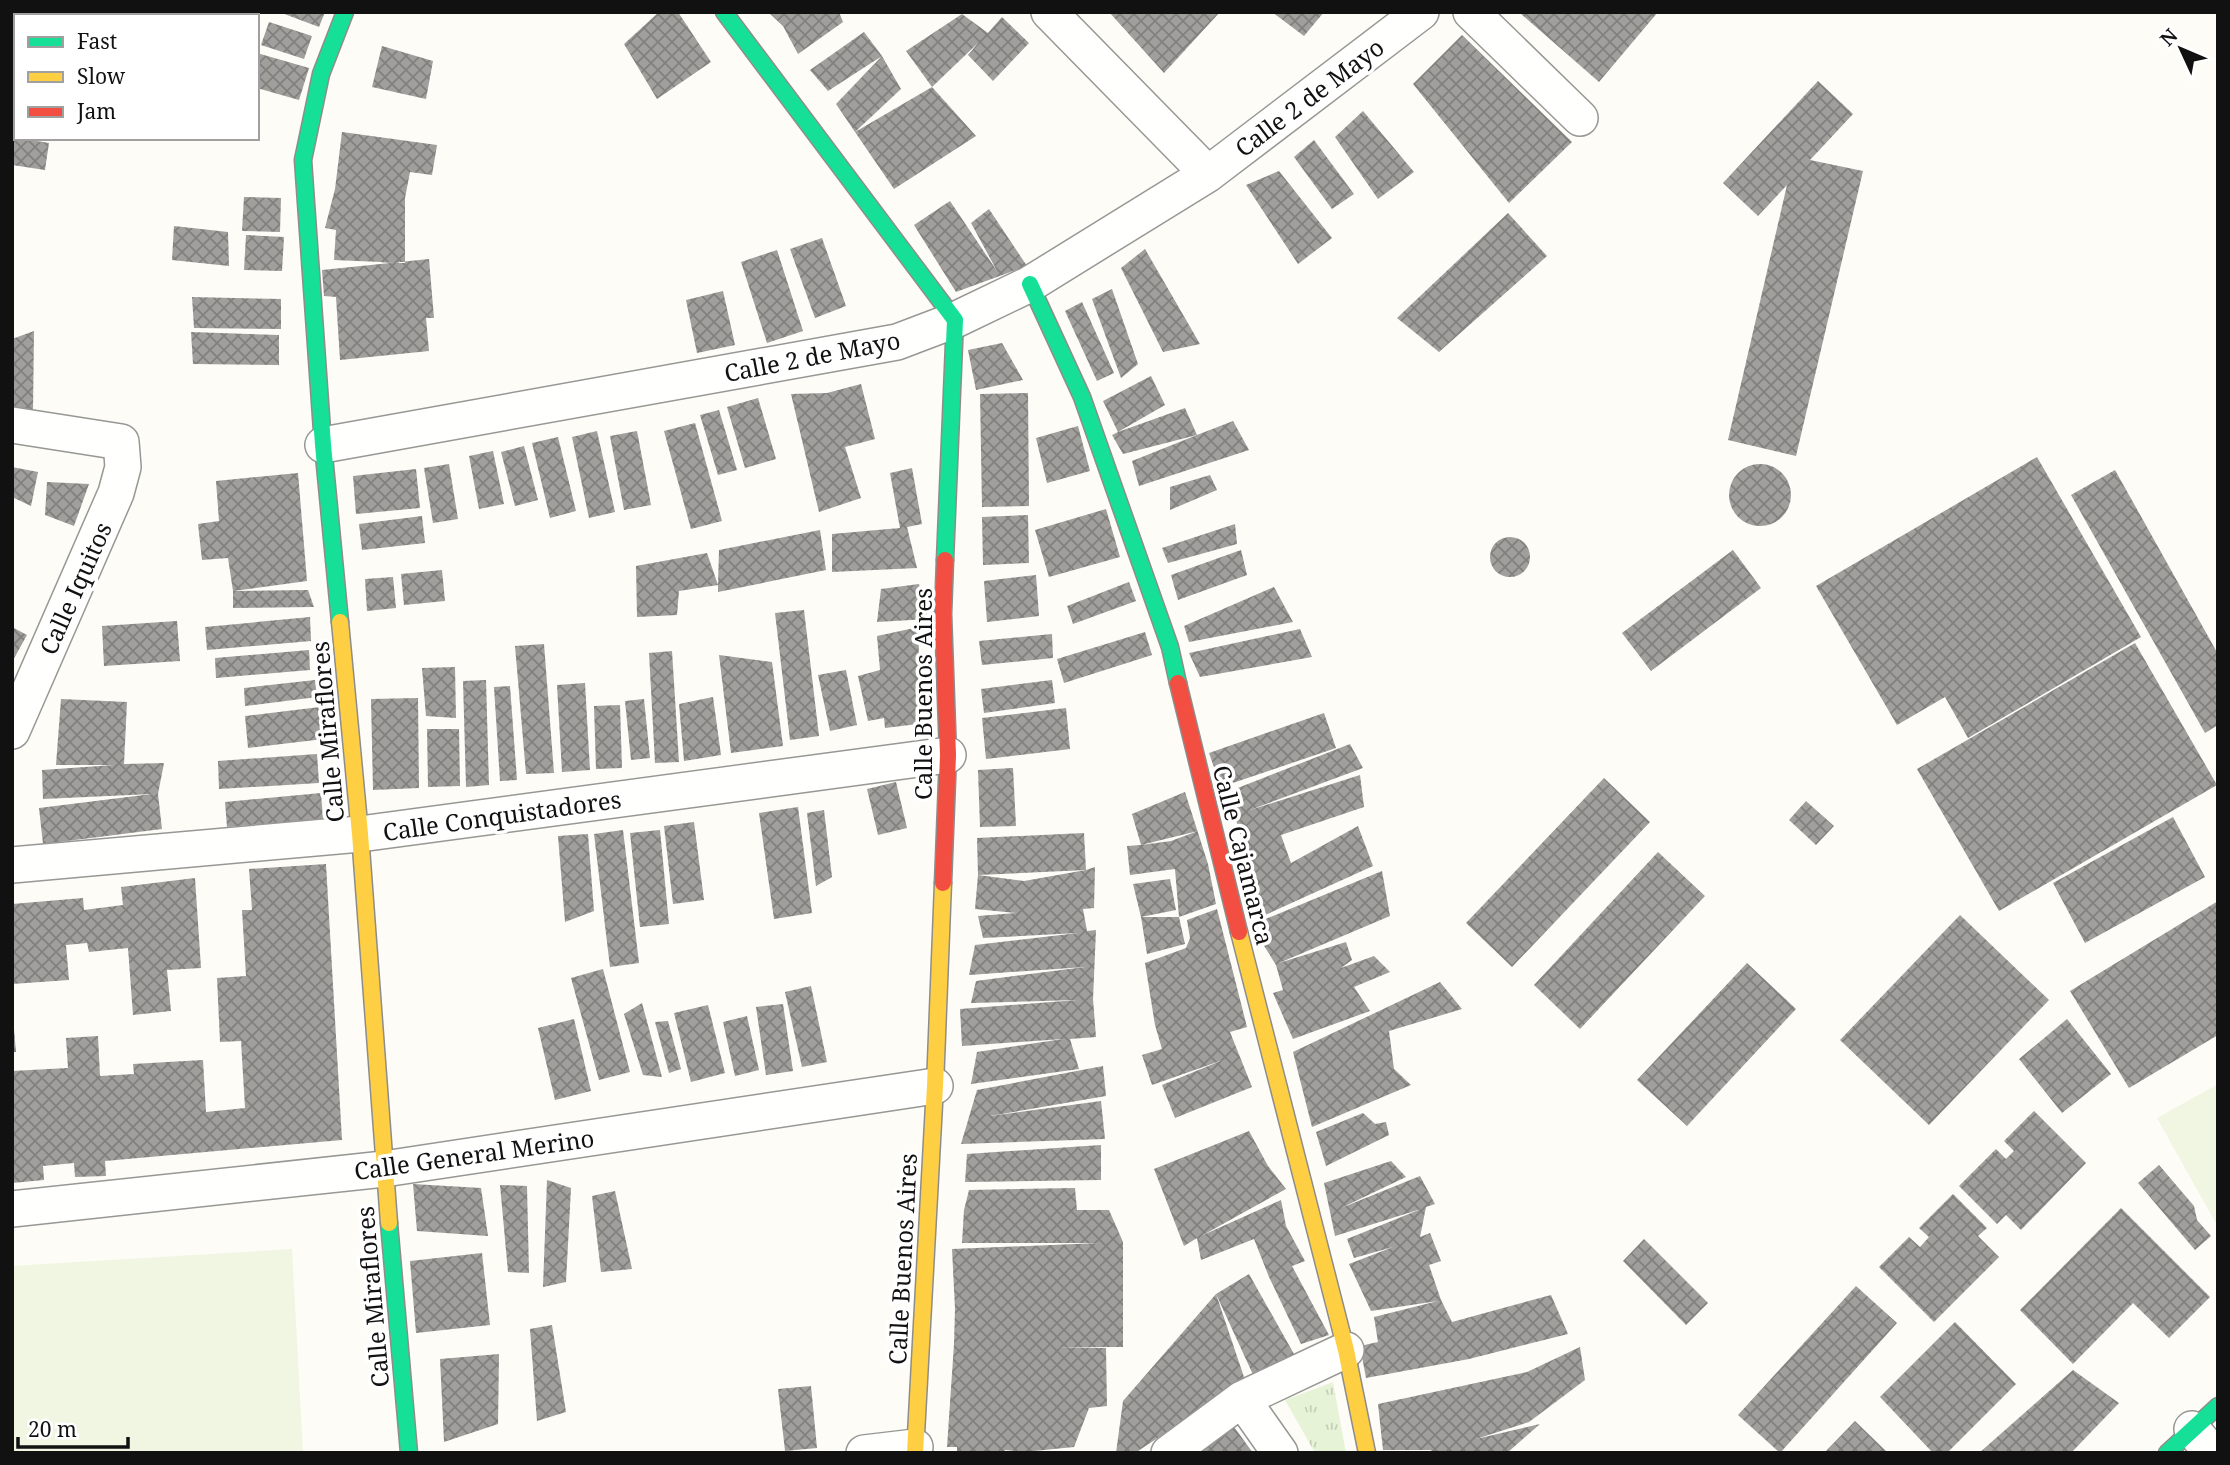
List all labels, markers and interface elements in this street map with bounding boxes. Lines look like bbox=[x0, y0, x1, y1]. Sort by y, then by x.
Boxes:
legend bbox=[14, 14, 259, 140]
north arrow bbox=[2146, 14, 2216, 84]
text: N bbox=[2154, 23, 2183, 52]
text: Fast bbox=[77, 27, 117, 55]
street label: Calle 2 de Mayo bbox=[1228, 30, 1390, 164]
text: Slow bbox=[77, 62, 126, 90]
text: Jam bbox=[76, 97, 116, 125]
street label: Calle 2 de Mayo bbox=[721, 323, 903, 389]
street label: Calle Iquitos bbox=[31, 517, 119, 659]
street label: Calle Buenos Aires bbox=[906, 588, 939, 800]
street label: Calle Miraflores bbox=[303, 640, 351, 824]
street label: Calle Cajamarca bbox=[1206, 762, 1282, 948]
street label: Calle Conquistadores bbox=[381, 782, 623, 848]
street label: Calle General Merino bbox=[352, 1121, 596, 1187]
street label: Calle Buenos Aires bbox=[880, 1152, 924, 1366]
street label: Calle Miraflores bbox=[348, 1205, 396, 1389]
scale bar bbox=[18, 1406, 128, 1450]
text: 20 m bbox=[28, 1415, 77, 1443]

